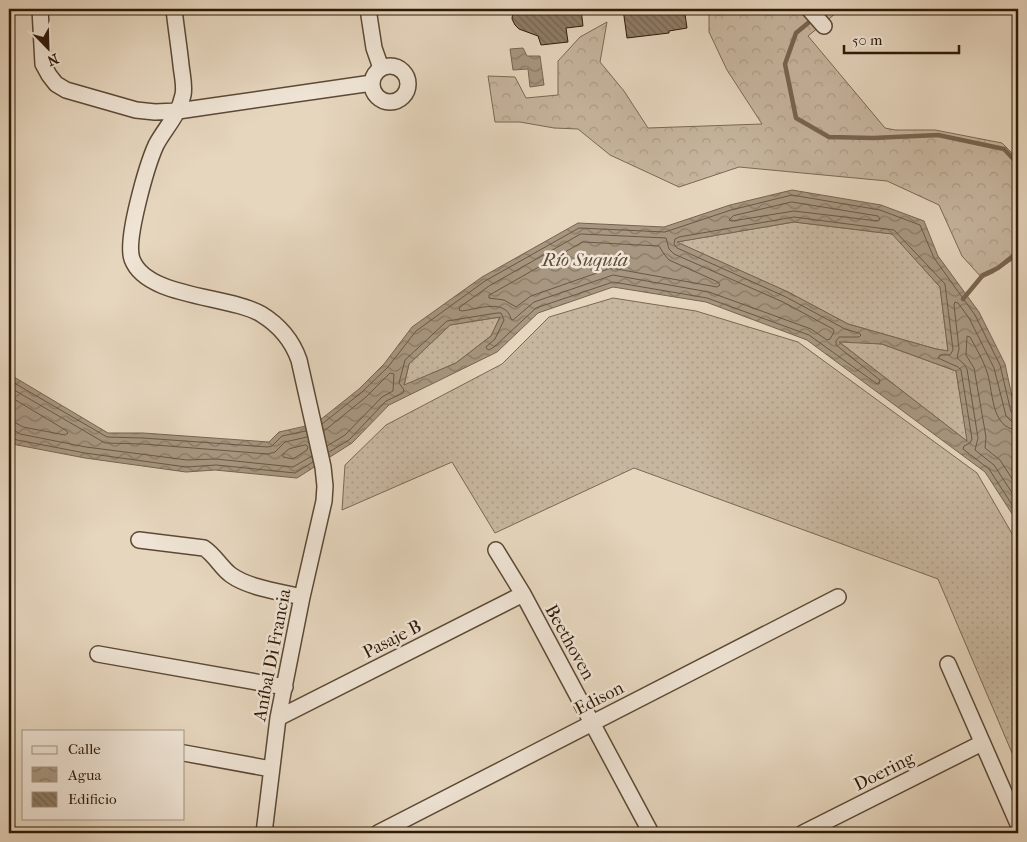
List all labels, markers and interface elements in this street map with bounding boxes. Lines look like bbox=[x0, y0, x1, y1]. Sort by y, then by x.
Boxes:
north arrow bbox=[22, 22, 72, 72]
scale bar bbox=[844, 22, 960, 54]
text: 50 m bbox=[852, 31, 883, 49]
text: N bbox=[44, 50, 61, 70]
water label: Río Suquía bbox=[540, 249, 628, 271]
street label: Aníbal Di Francia bbox=[249, 586, 296, 724]
street label: Beethoven bbox=[540, 601, 599, 684]
street label: Pasaje B bbox=[359, 616, 425, 663]
street label: Edison bbox=[571, 677, 628, 720]
legend bbox=[22, 730, 185, 820]
text: Calle bbox=[68, 740, 101, 758]
street label: Doering bbox=[851, 747, 918, 796]
text: Agua bbox=[67, 766, 102, 784]
text: Edificio bbox=[68, 790, 117, 808]

